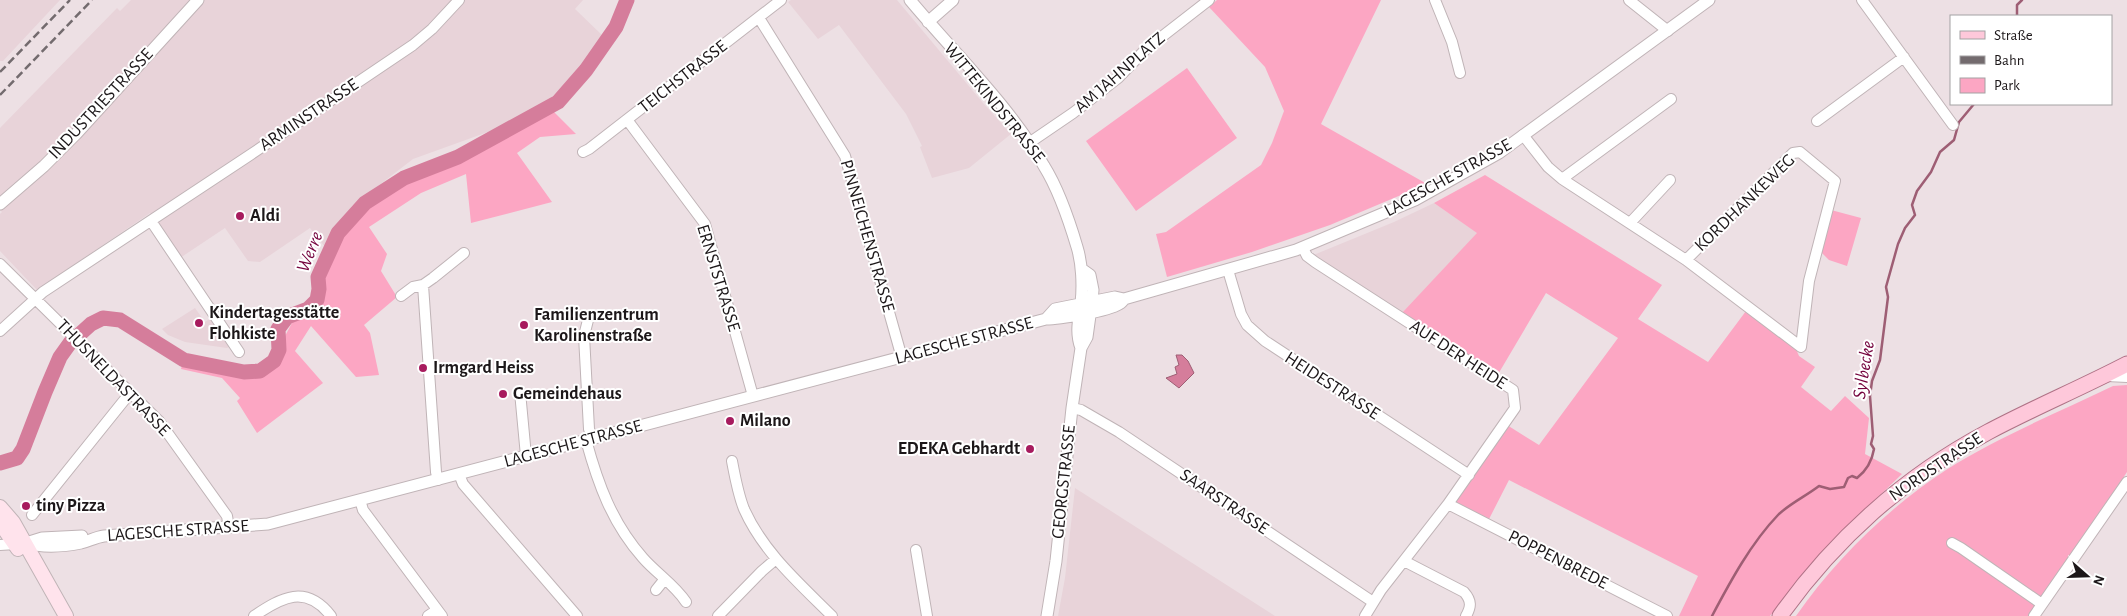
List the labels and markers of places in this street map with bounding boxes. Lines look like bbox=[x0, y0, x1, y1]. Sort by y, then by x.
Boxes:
place label: Aldi bbox=[250, 207, 280, 225]
marker: Aldi bbox=[234, 210, 246, 222]
place label: Kindertagesstätte Flohkiste bbox=[209, 304, 339, 343]
place label: Familienzentrum Karolinenstraße bbox=[534, 306, 659, 345]
marker: Kindertagesstätte Flohkiste bbox=[193, 317, 205, 329]
marker: Familienzentrum Karolinenstraße bbox=[518, 319, 530, 331]
place label: Irmgard Heiss bbox=[433, 359, 534, 377]
marker: Irmgard Heiss bbox=[417, 362, 429, 374]
place label: Gemeindehaus bbox=[513, 385, 622, 403]
marker: Gemeindehaus bbox=[497, 388, 509, 400]
place label: Milano bbox=[740, 412, 791, 430]
marker: Milano bbox=[724, 415, 736, 427]
place label: EDEKA Gebhardt bbox=[898, 440, 1020, 458]
marker: EDEKA Gebhardt bbox=[1024, 443, 1036, 455]
place label: tiny Pizza bbox=[36, 497, 106, 515]
marker: tiny Pizza bbox=[20, 500, 32, 512]

